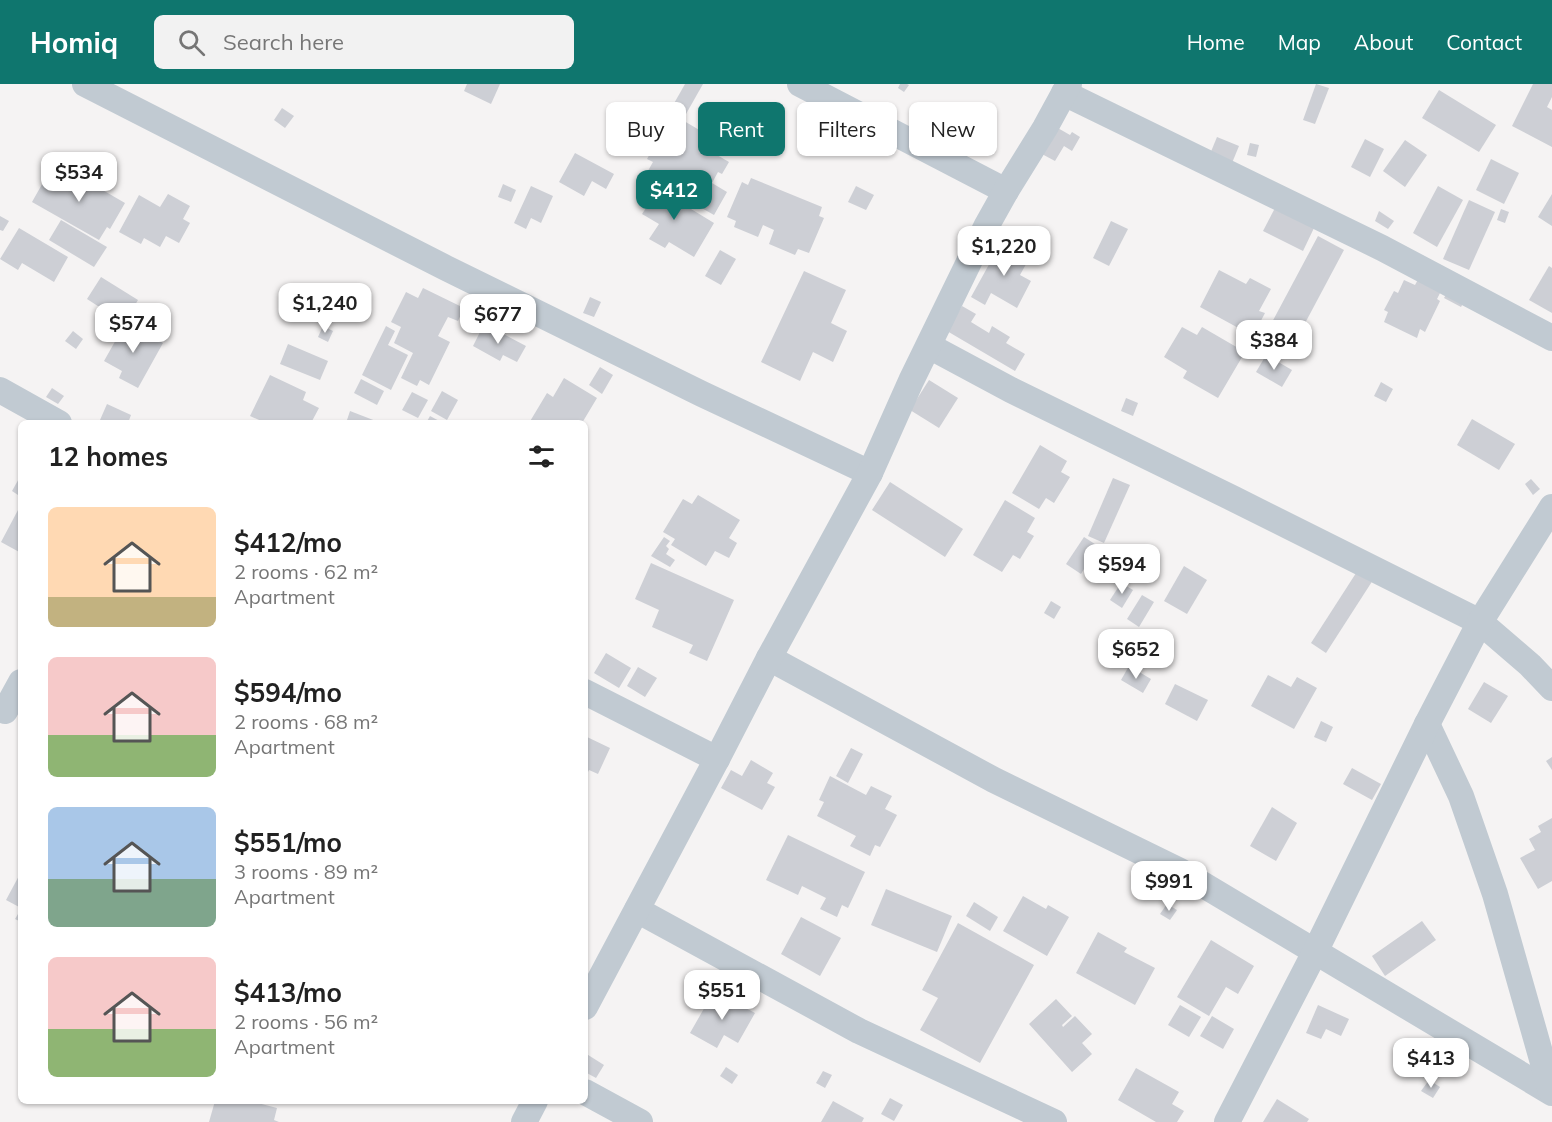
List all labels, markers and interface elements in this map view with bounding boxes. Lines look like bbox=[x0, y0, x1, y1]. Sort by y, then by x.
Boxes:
search box bbox=[154, 15, 574, 69]
text: Homiq bbox=[30, 25, 118, 60]
icon: search bbox=[175, 26, 208, 59]
text: Search here bbox=[223, 28, 344, 56]
text: Home bbox=[1187, 29, 1245, 55]
text: Map bbox=[1278, 29, 1321, 55]
text: About bbox=[1354, 29, 1413, 55]
text: Contact bbox=[1446, 29, 1522, 55]
chip: Buy bbox=[606, 102, 686, 156]
chip: Rent bbox=[698, 102, 785, 156]
chip: Filters bbox=[797, 102, 897, 156]
chip: New bbox=[909, 102, 997, 156]
pin: $534 bbox=[43, 152, 115, 203]
text: $534 bbox=[55, 159, 103, 184]
pin: $412 bbox=[638, 170, 710, 221]
text: $412 bbox=[650, 177, 698, 202]
pin: $1,220 bbox=[955, 226, 1053, 277]
text: $1,220 bbox=[972, 233, 1036, 258]
pin: $1,240 bbox=[276, 283, 374, 334]
text: $1,240 bbox=[293, 290, 357, 315]
pin: $677 bbox=[462, 294, 534, 345]
text: $677 bbox=[474, 301, 522, 326]
pin: $574 bbox=[97, 303, 169, 354]
text: $574 bbox=[109, 310, 157, 335]
pin: $384 bbox=[1238, 320, 1310, 371]
text: $384 bbox=[1250, 327, 1298, 352]
text: 12 homes bbox=[48, 440, 168, 473]
icon: filters bbox=[525, 440, 558, 473]
text: $412/mo bbox=[234, 526, 342, 559]
icon: home bbox=[96, 531, 168, 603]
pin: $594 bbox=[1086, 544, 1158, 595]
text: $594 bbox=[1098, 551, 1146, 576]
text: 2 rooms · 62 m² bbox=[234, 559, 378, 584]
text: Apartment bbox=[234, 584, 335, 609]
pin: $652 bbox=[1100, 629, 1172, 680]
text: $652 bbox=[1112, 636, 1160, 661]
text: $594/mo bbox=[234, 676, 342, 709]
icon: home bbox=[96, 681, 168, 753]
text: 2 rooms · 68 m² bbox=[234, 709, 378, 734]
text: Apartment bbox=[234, 734, 335, 759]
text: $551/mo bbox=[234, 826, 342, 859]
icon: home bbox=[96, 831, 168, 903]
text: 3 rooms · 89 m² bbox=[234, 859, 378, 884]
pin: $991 bbox=[1133, 861, 1205, 912]
text: $991 bbox=[1145, 868, 1193, 893]
text: Apartment bbox=[234, 884, 335, 909]
pin: $551 bbox=[686, 970, 758, 1021]
text: $413/mo bbox=[234, 976, 342, 1009]
text: $551 bbox=[698, 977, 746, 1002]
icon: home bbox=[96, 981, 168, 1053]
text: 2 rooms · 56 m² bbox=[234, 1009, 378, 1034]
text: Apartment bbox=[234, 1034, 335, 1059]
pin: $413 bbox=[1395, 1038, 1467, 1089]
text: $413 bbox=[1407, 1045, 1455, 1070]

